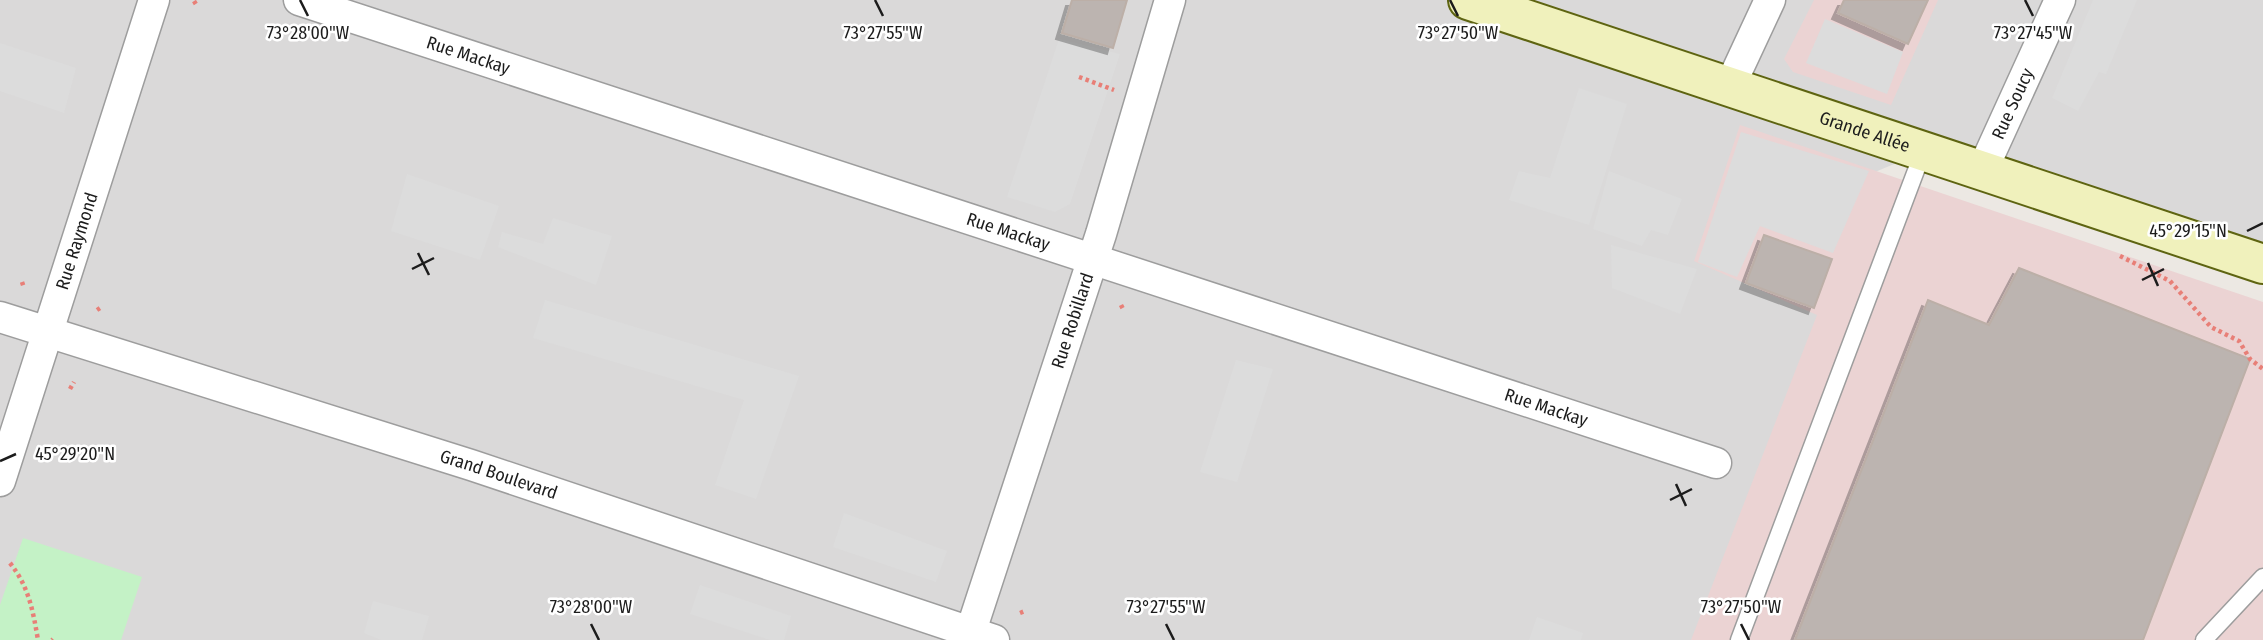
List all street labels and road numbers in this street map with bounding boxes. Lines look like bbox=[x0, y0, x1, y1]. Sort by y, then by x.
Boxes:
street label: Rue Mackay bbox=[424, 31, 513, 79]
street label: Rue Soucy bbox=[1987, 65, 2038, 143]
street label: Grande Allée bbox=[1817, 106, 1913, 157]
street label: Rue Raymond bbox=[51, 190, 103, 292]
street label: Rue Mackay bbox=[964, 208, 1053, 256]
street label: Rue Robillard bbox=[1047, 270, 1098, 371]
street label: Rue Mackay bbox=[1502, 384, 1591, 431]
street label: Grand Boulevard bbox=[437, 445, 560, 504]

